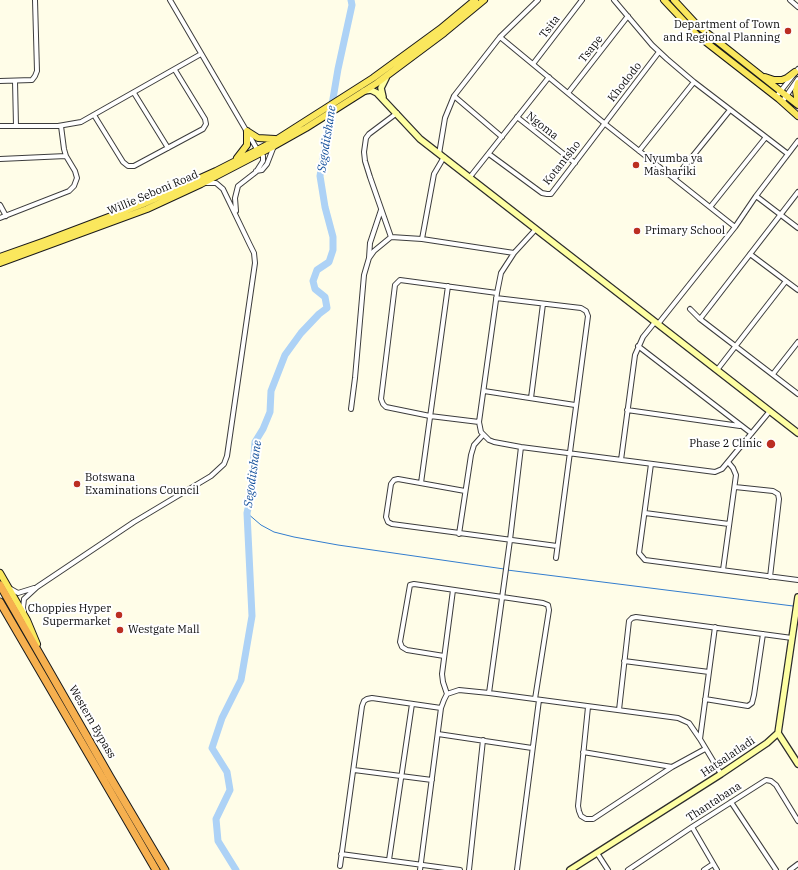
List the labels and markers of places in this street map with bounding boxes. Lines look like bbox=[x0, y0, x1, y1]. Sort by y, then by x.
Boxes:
place label: Department of Town and Regional Planning bbox=[663, 18, 780, 44]
marker: Department of Town and Regional Planning bbox=[783, 26, 793, 36]
place label: Nyumba ya Mashariki bbox=[644, 152, 703, 178]
marker: Nyumba ya Mashariki bbox=[631, 160, 641, 170]
place label: Primary School bbox=[645, 224, 725, 238]
marker: Primary School bbox=[632, 226, 642, 236]
place label: Phase 2 Clinic bbox=[689, 437, 762, 451]
marker: Phase 2 Clinic bbox=[765, 438, 777, 450]
place label: Botswana Examinations Council bbox=[85, 471, 199, 497]
marker: Botswana Examinations Council bbox=[72, 479, 82, 489]
place label: Choppies Hyper Supermarket bbox=[28, 602, 111, 628]
marker: Choppies Hyper Supermarket bbox=[114, 610, 124, 620]
place label: Westgate Mall bbox=[128, 623, 199, 637]
marker: Westgate Mall bbox=[115, 625, 125, 635]

